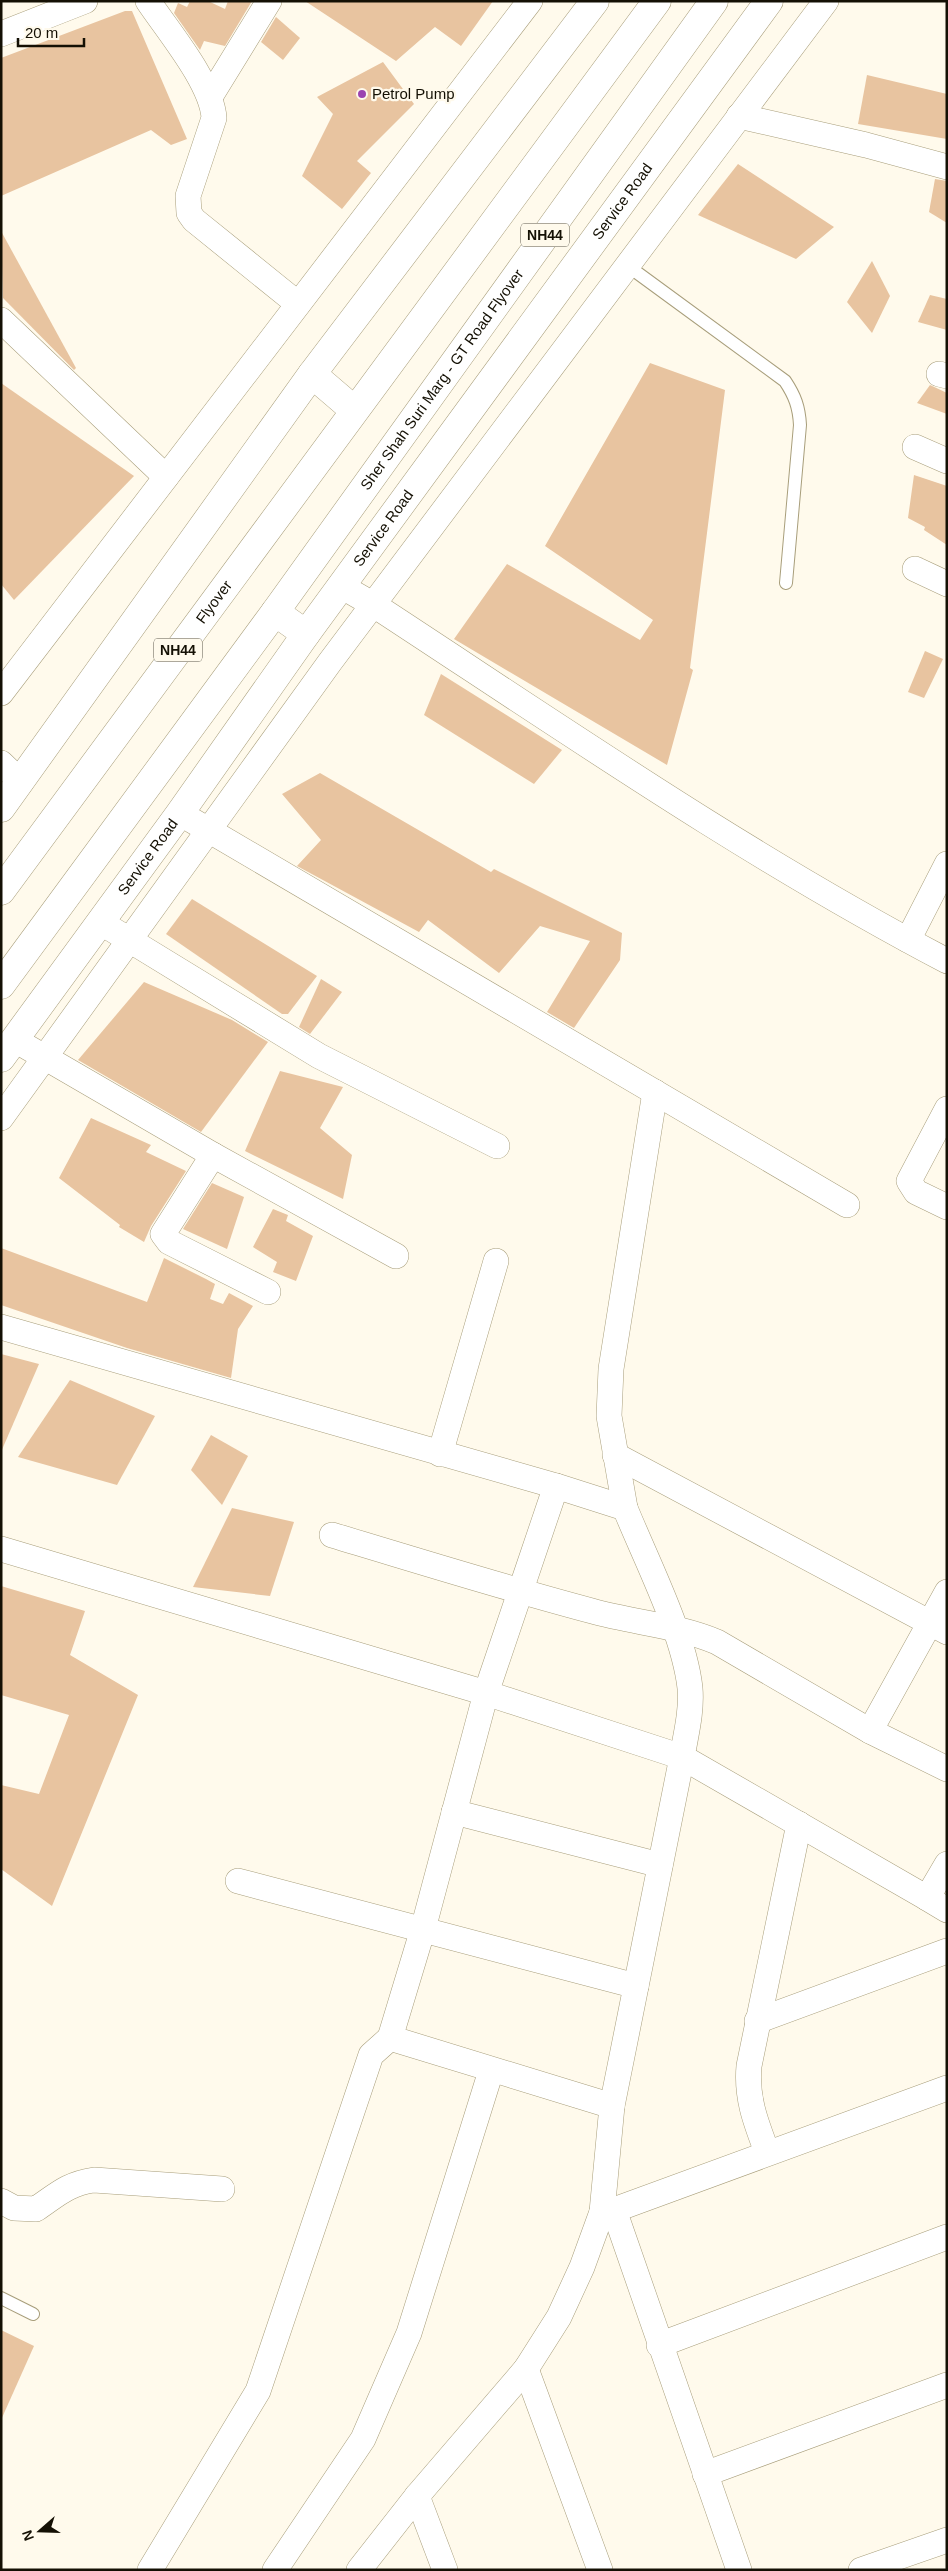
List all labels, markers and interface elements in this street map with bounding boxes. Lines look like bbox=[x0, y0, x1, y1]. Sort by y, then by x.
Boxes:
scale bar bbox=[18, 15, 84, 47]
text: 20 m bbox=[25, 24, 58, 41]
place label: Petrol Pump bbox=[372, 85, 455, 102]
marker: Petrol Pump bbox=[356, 88, 368, 100]
street label: Service Road bbox=[589, 160, 655, 242]
road number: NH44 bbox=[521, 224, 569, 246]
street label: Sher Shah Suri Marg - GT Road Flyover bbox=[357, 266, 527, 493]
street label: Service Road bbox=[349, 487, 416, 569]
street label: Flyover bbox=[192, 577, 235, 627]
road number: NH44 bbox=[154, 638, 202, 662]
street label: Service Road bbox=[114, 815, 181, 898]
north arrow bbox=[15, 2506, 65, 2556]
text: N bbox=[19, 2528, 37, 2543]

